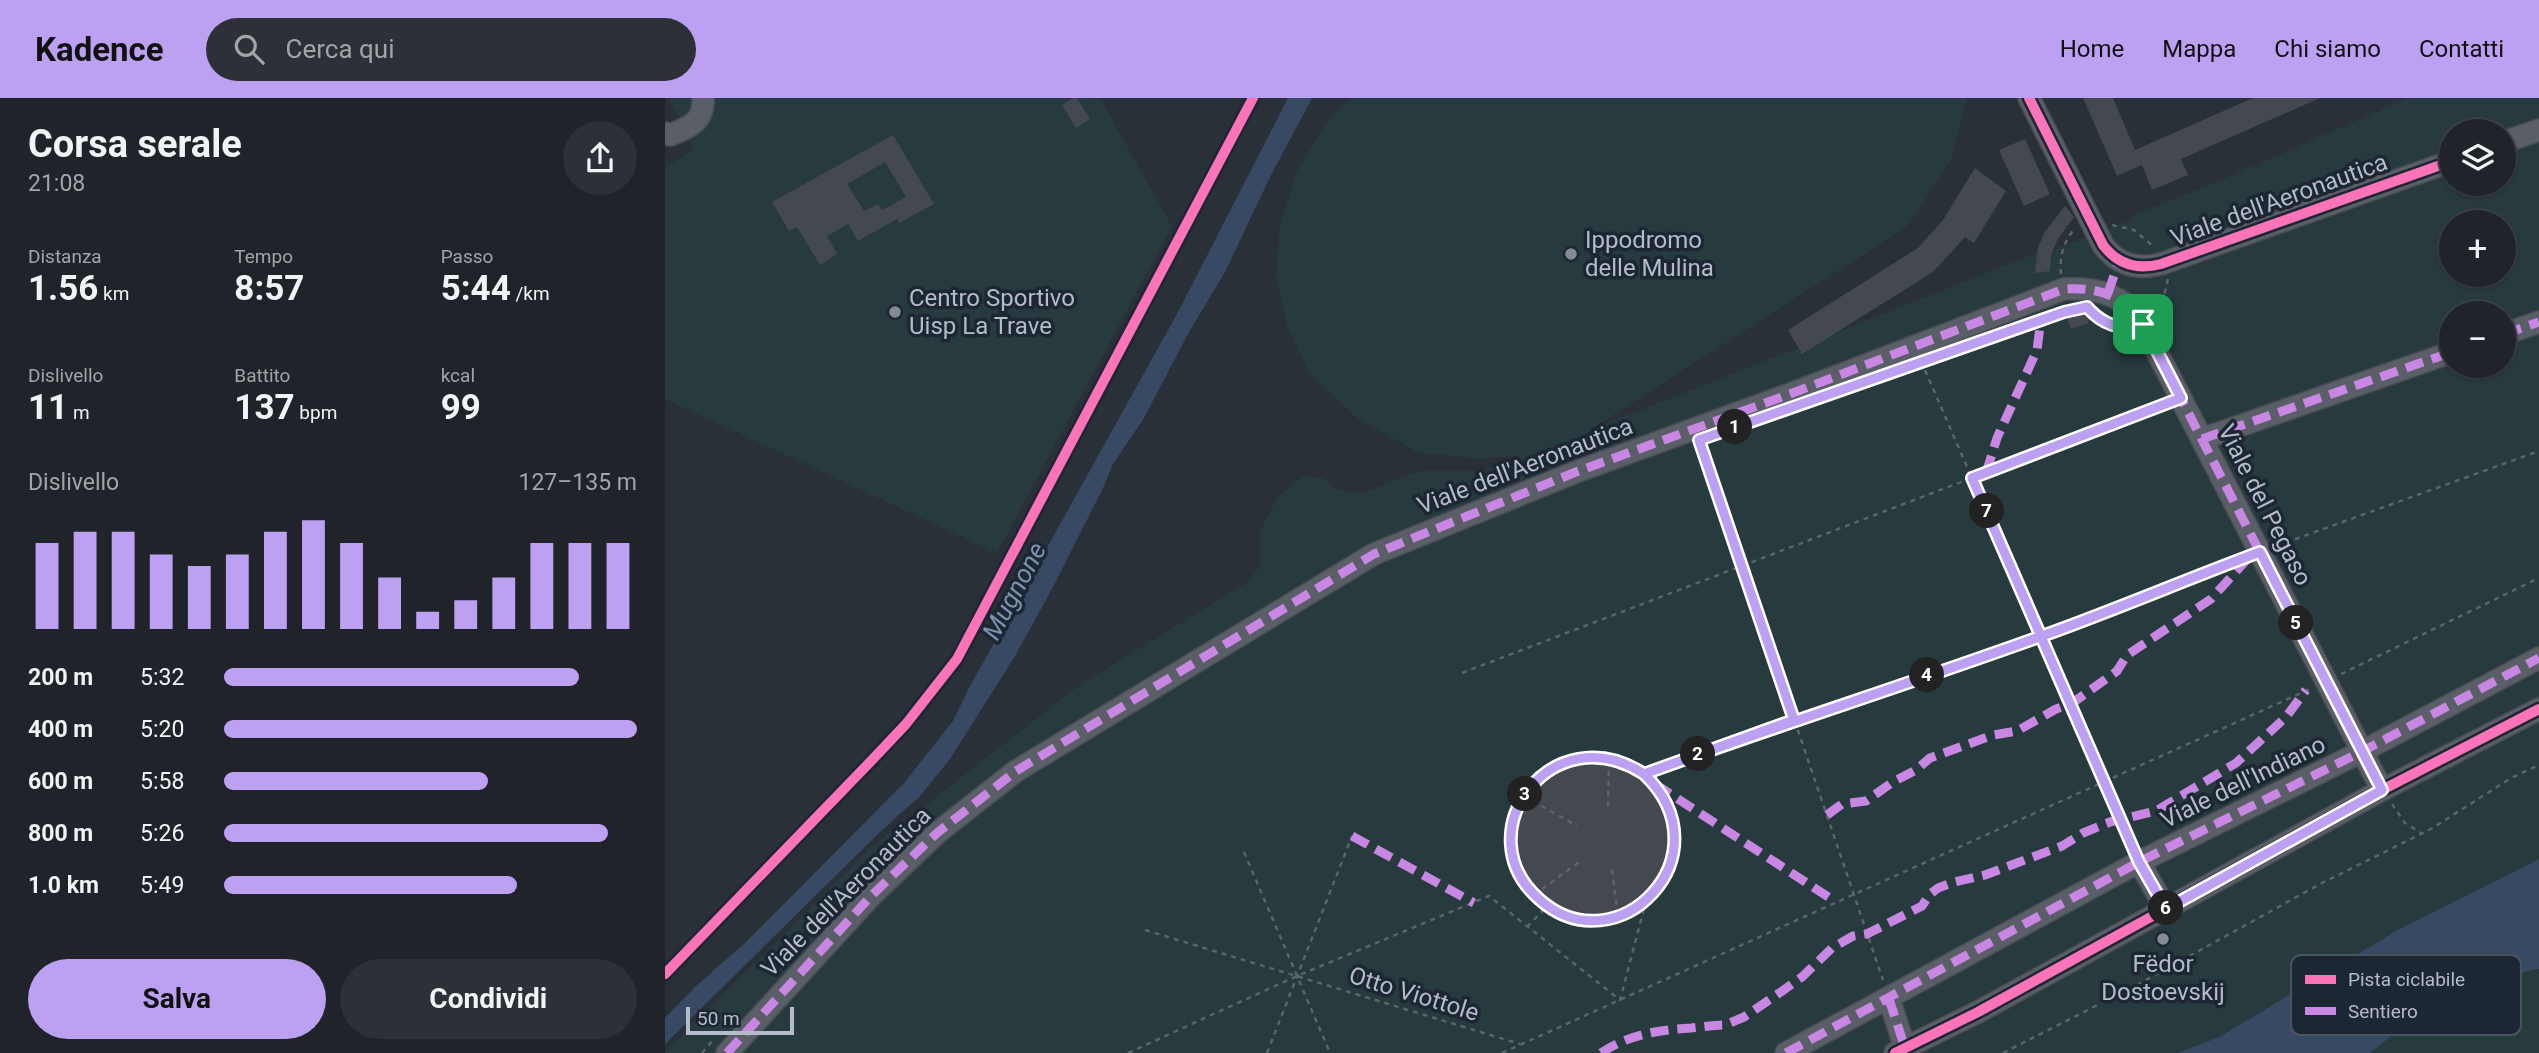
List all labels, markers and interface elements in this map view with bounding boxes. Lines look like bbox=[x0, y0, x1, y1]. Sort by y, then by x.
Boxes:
search box bbox=[206, 18, 696, 81]
text: Kadence bbox=[35, 30, 164, 69]
icon: search bbox=[230, 30, 268, 68]
text: Cerca qui bbox=[286, 34, 394, 64]
text: Home bbox=[2060, 35, 2124, 63]
text: Mappa bbox=[2162, 35, 2236, 63]
text: Chi siamo bbox=[2274, 35, 2381, 63]
text: Contatti bbox=[2419, 35, 2504, 63]
map controls bbox=[2439, 119, 2516, 378]
button: layers bbox=[2439, 119, 2516, 196]
button: share bbox=[563, 121, 637, 195]
text: Corsa serale bbox=[28, 122, 242, 166]
street label: Viale dell'Aeronautica bbox=[2167, 148, 2391, 252]
text: 21:08 bbox=[28, 170, 85, 197]
button: + bbox=[2439, 210, 2516, 287]
place label: Ippodromo delle Mulina bbox=[1585, 226, 1714, 282]
text: Distanza bbox=[28, 245, 102, 268]
text: Tempo bbox=[234, 245, 293, 268]
text: Passo bbox=[441, 245, 493, 268]
marker: Ippodromo delle Mulina bbox=[1563, 246, 1579, 262]
text: 1.56 bbox=[28, 268, 98, 309]
text: 8:57 bbox=[234, 268, 304, 309]
text: 5:44 bbox=[441, 268, 511, 309]
text: km bbox=[98, 282, 129, 305]
text: /km bbox=[511, 282, 550, 305]
place label: Centro Sportivo Uisp La Trave bbox=[909, 284, 1075, 340]
pin bbox=[2113, 294, 2173, 354]
button: − bbox=[2439, 301, 2516, 378]
marker: Centro Sportivo Uisp La Trave bbox=[887, 304, 903, 320]
icon: arrive bbox=[2124, 305, 2162, 343]
text: Dislivello bbox=[28, 364, 103, 387]
text: Battito bbox=[234, 364, 290, 387]
text: kcal bbox=[441, 364, 475, 387]
text: 11 bbox=[28, 387, 68, 428]
text: 137 bbox=[234, 387, 295, 428]
text: 99 bbox=[441, 387, 481, 428]
text: m bbox=[68, 401, 90, 424]
text: bpm bbox=[295, 401, 337, 424]
pin: 1 bbox=[1717, 410, 1753, 444]
street label: Viale dell'Aeronautica bbox=[1413, 412, 1637, 520]
text: 1 bbox=[1729, 415, 1740, 438]
street label: Viale del Pegaso bbox=[2212, 420, 2318, 590]
text: Dislivello bbox=[28, 469, 119, 496]
text: 127–135 m bbox=[518, 469, 637, 496]
pin: 7 bbox=[1969, 494, 2005, 528]
text: 7 bbox=[1981, 499, 1992, 522]
water label: Mugnone bbox=[976, 537, 1052, 645]
pin: 5 bbox=[2279, 606, 2313, 640]
text: 5 bbox=[2290, 611, 2301, 634]
pin: 4 bbox=[1909, 658, 1945, 692]
text: 4 bbox=[1921, 663, 1932, 686]
text: 200 m bbox=[28, 664, 93, 691]
text: 5:32 bbox=[140, 664, 184, 691]
text: 400 m bbox=[28, 716, 93, 743]
text: 5:20 bbox=[140, 716, 184, 743]
street label: Viale dell'Indiano bbox=[2156, 730, 2330, 834]
pin: 2 bbox=[1681, 736, 1715, 772]
text: 2 bbox=[1692, 742, 1703, 765]
text: 600 m bbox=[28, 768, 93, 795]
text: 5:58 bbox=[140, 768, 184, 795]
pin: 3 bbox=[1507, 776, 1543, 812]
text: 3 bbox=[1519, 782, 1530, 805]
street label: Viale dell'Aeronautica bbox=[755, 801, 937, 983]
text: 800 m bbox=[28, 820, 93, 847]
text: 5:26 bbox=[140, 820, 184, 847]
text: 1.0 km bbox=[28, 872, 99, 899]
text: 5:49 bbox=[140, 872, 184, 899]
pin: 6 bbox=[2149, 890, 2183, 926]
text: 6 bbox=[2160, 896, 2171, 919]
marker: Fëdor Dostoevskij bbox=[2155, 931, 2171, 947]
place label: Fëdor Dostoevskij bbox=[2101, 950, 2225, 1006]
legend bbox=[2291, 955, 2521, 1035]
button: Salva bbox=[28, 959, 326, 1039]
button: Condividi bbox=[340, 959, 637, 1039]
street label: Otto Viottole bbox=[1346, 961, 1482, 1027]
text: Pista ciclabile bbox=[2348, 968, 2465, 991]
text: Sentiero bbox=[2348, 1000, 2418, 1023]
scale bar bbox=[686, 1004, 795, 1036]
text: 50 m bbox=[697, 1007, 740, 1030]

